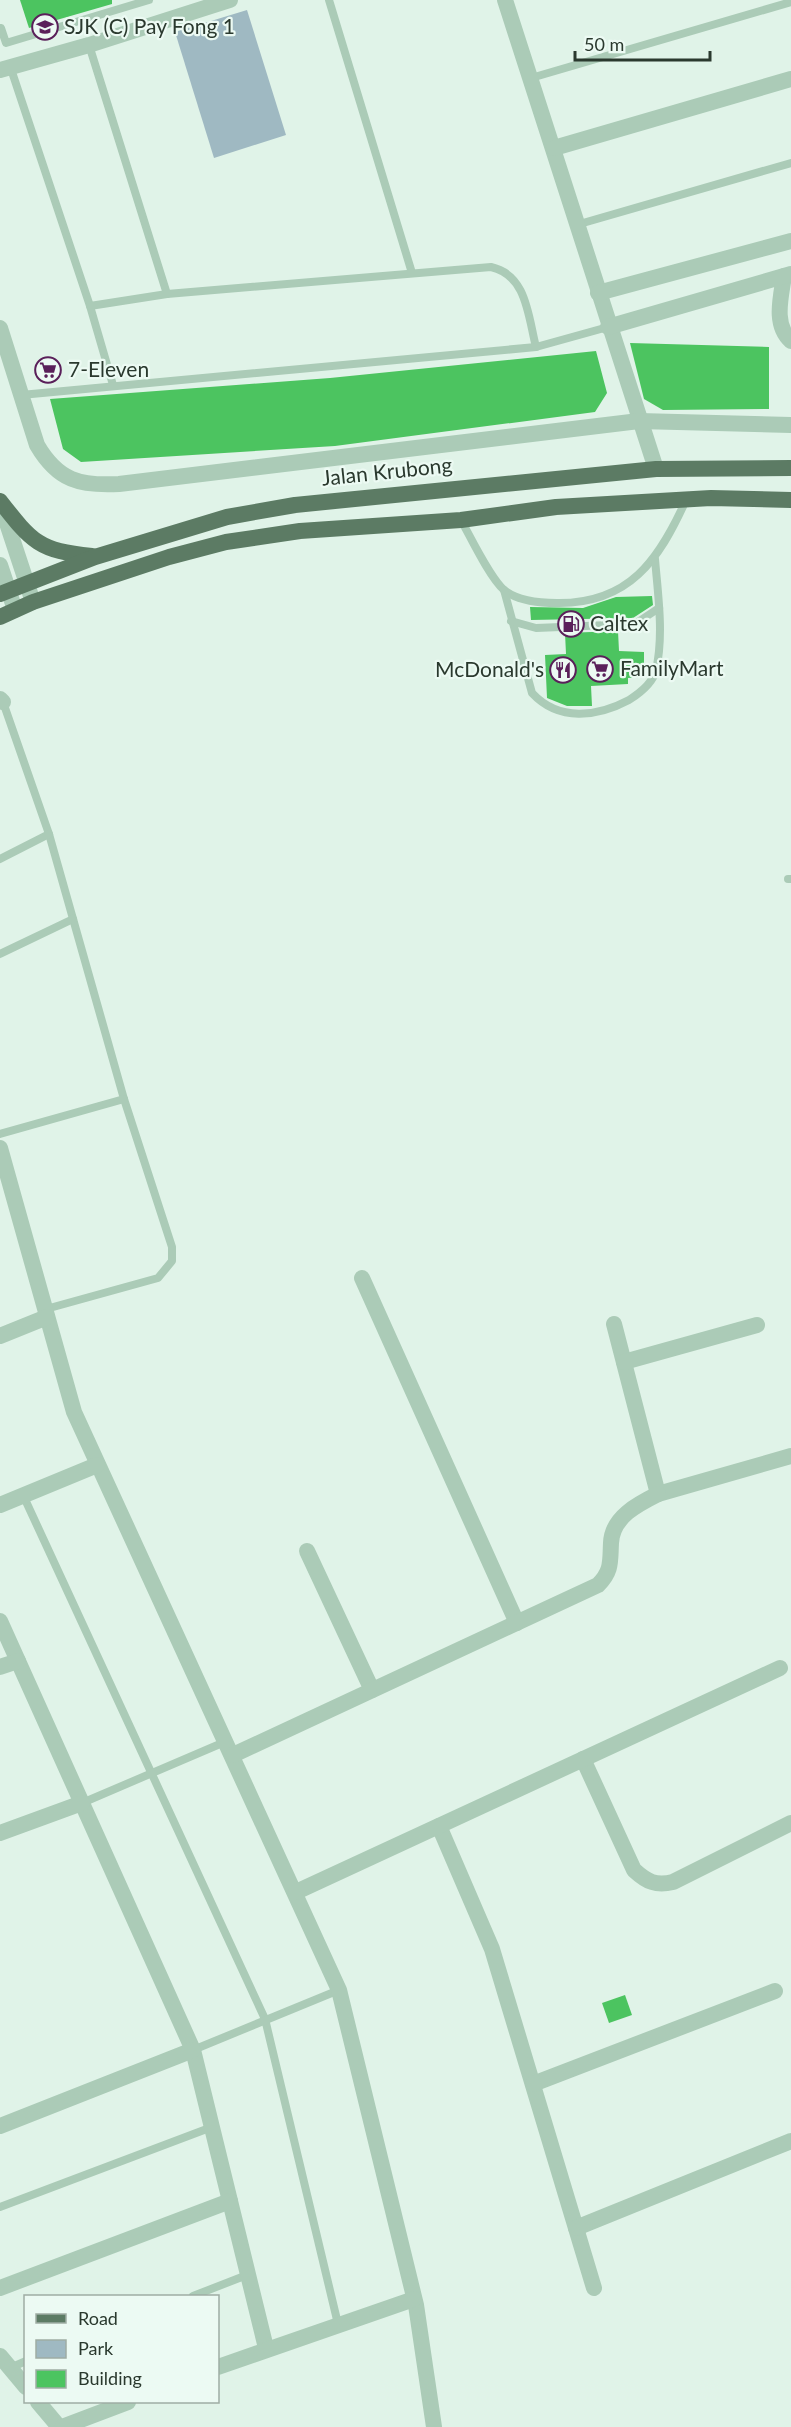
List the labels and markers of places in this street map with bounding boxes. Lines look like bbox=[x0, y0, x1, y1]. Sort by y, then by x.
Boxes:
school or university icon: SJK (C) Pay Fong 1 bbox=[30, 12, 60, 42]
place label: SJK (C) Pay Fong 1 bbox=[64, 13, 235, 38]
supermarket icon: 7-Eleven bbox=[33, 355, 63, 385]
place label: 7-Eleven bbox=[68, 356, 149, 381]
fuel station icon: Caltex bbox=[556, 609, 586, 639]
place label: Caltex bbox=[590, 610, 649, 635]
supermarket icon: FamilyMart bbox=[585, 654, 615, 684]
restaurant icon: McDonald's bbox=[548, 655, 578, 685]
place label: FamilyMart bbox=[620, 655, 724, 680]
place label: McDonald's bbox=[435, 656, 544, 681]

